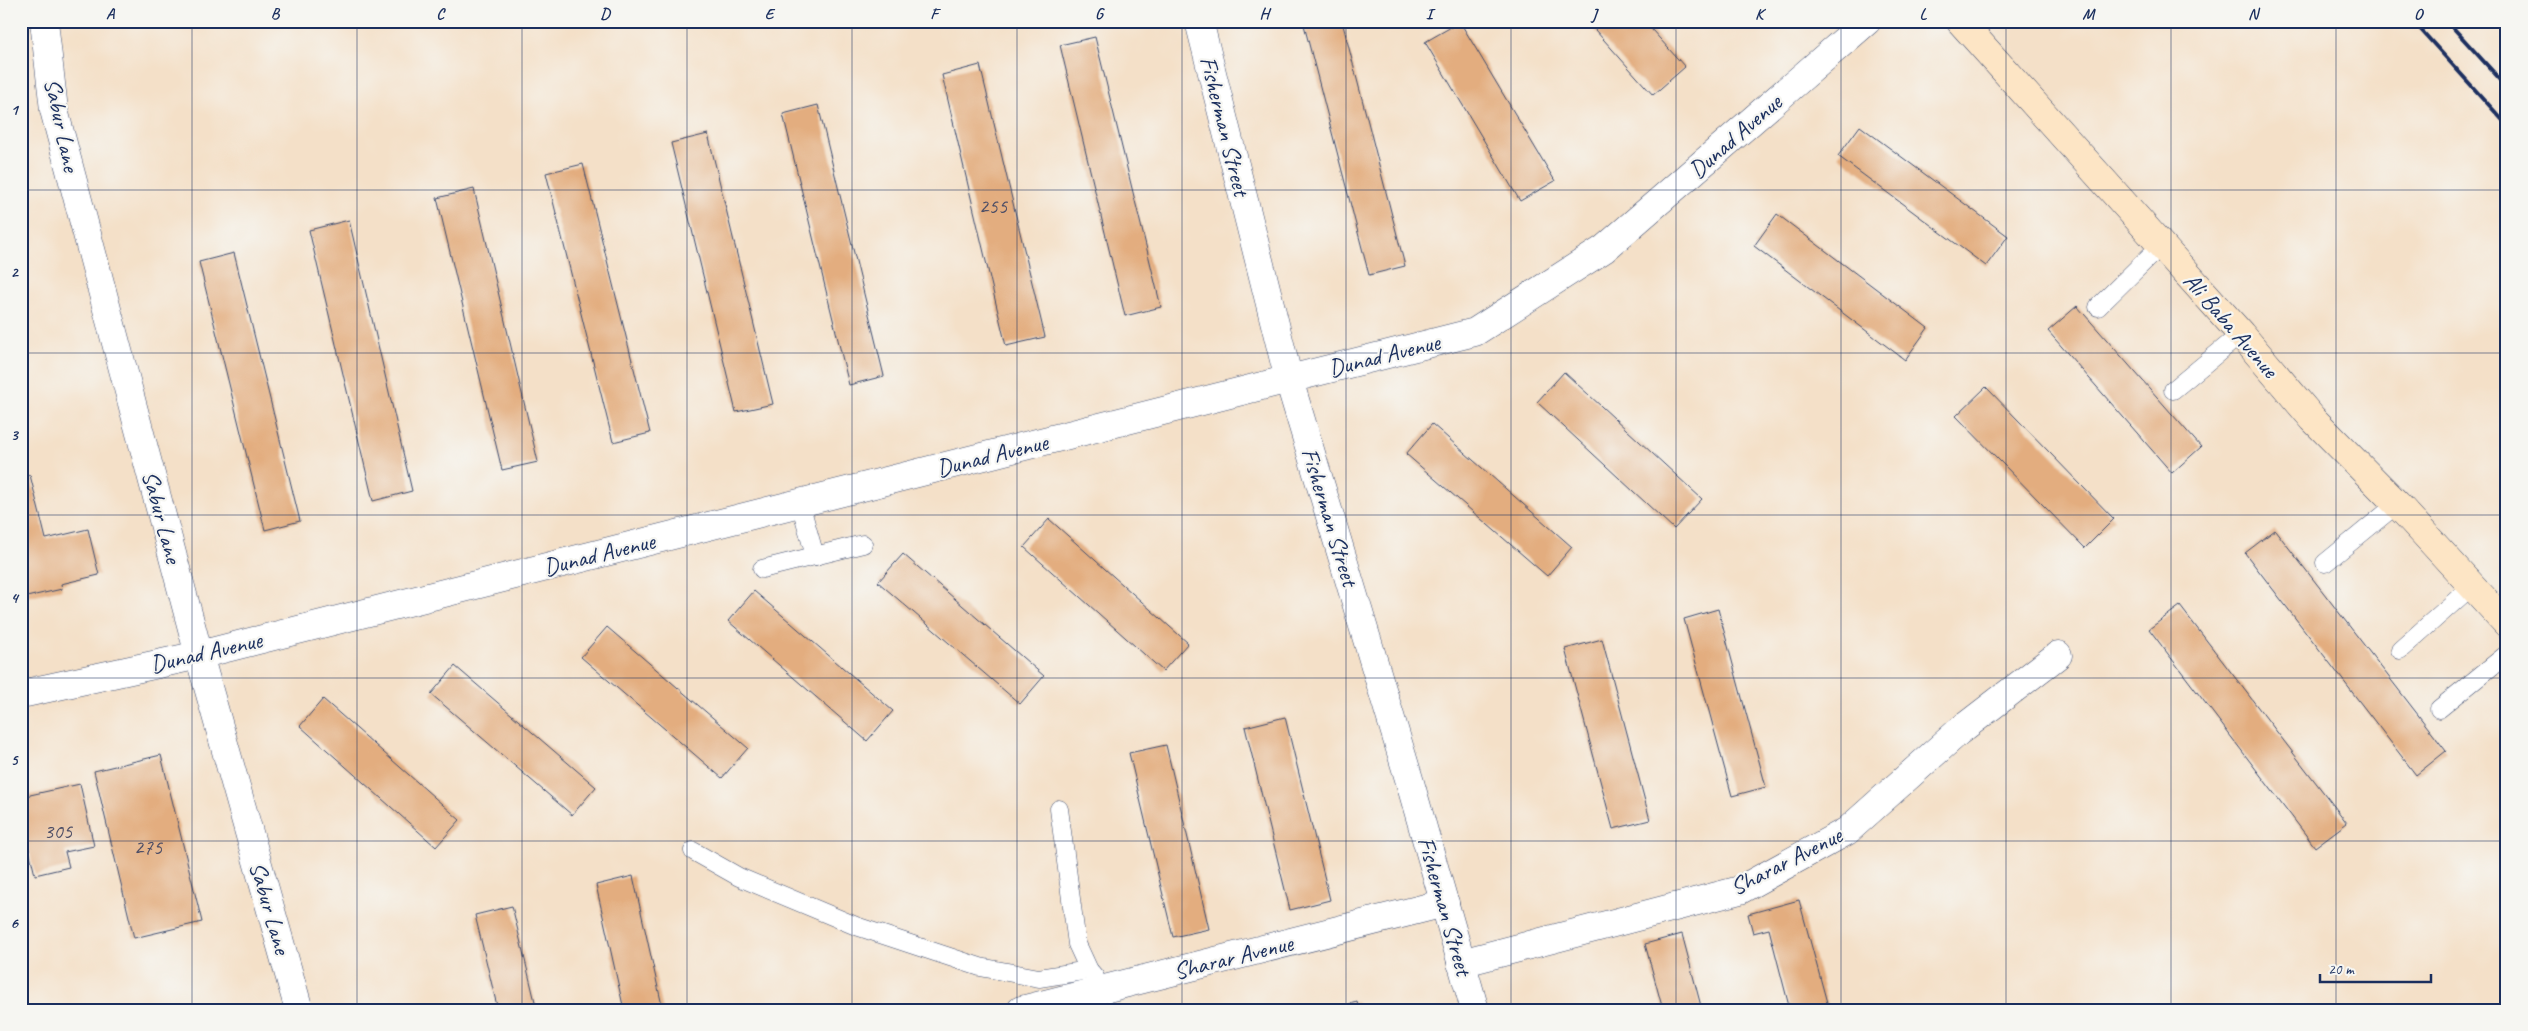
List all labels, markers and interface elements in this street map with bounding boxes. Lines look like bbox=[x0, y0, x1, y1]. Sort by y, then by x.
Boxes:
text: A bbox=[106, 4, 116, 24]
text: B bbox=[271, 4, 281, 24]
text: C bbox=[436, 4, 446, 24]
text: D bbox=[600, 4, 611, 24]
text: E bbox=[765, 4, 776, 24]
text: F bbox=[930, 4, 941, 24]
text: G bbox=[1095, 4, 1105, 24]
text: H bbox=[1259, 4, 1271, 24]
text: I bbox=[1426, 4, 1436, 24]
text: J bbox=[1590, 4, 1599, 24]
text: K bbox=[1755, 4, 1767, 24]
text: L bbox=[1920, 4, 1928, 24]
text: M bbox=[2082, 4, 2096, 24]
text: N bbox=[2248, 4, 2261, 24]
text: O bbox=[2414, 4, 2424, 24]
street label: Fisherman Street bbox=[1193, 53, 1257, 201]
street label: Sabur Lane bbox=[38, 76, 87, 176]
street label: Dunad Avenue bbox=[1682, 86, 1789, 185]
text: 1 bbox=[10, 100, 19, 120]
house number: 255 bbox=[979, 193, 1009, 219]
text: 2 bbox=[10, 262, 19, 282]
street label: Ali Baba Avenue bbox=[2177, 266, 2286, 386]
street label: Dunad Avenue bbox=[1325, 326, 1445, 383]
text: 3 bbox=[10, 425, 19, 445]
street label: Dunad Avenue bbox=[933, 426, 1053, 483]
street label: Fisherman Street bbox=[1295, 444, 1366, 592]
street label: Sabur Lane bbox=[135, 468, 189, 569]
street label: Dunad Avenue bbox=[540, 525, 660, 582]
text: 4 bbox=[10, 588, 19, 608]
street label: Dunad Avenue bbox=[147, 624, 267, 679]
text: 5 bbox=[11, 750, 20, 770]
house number: 305 bbox=[44, 818, 74, 844]
street label: Sharar Avenue bbox=[1725, 819, 1849, 902]
street label: Fisherman Street bbox=[1411, 833, 1480, 981]
house number: 275 bbox=[134, 834, 164, 860]
street label: Sabur Lane bbox=[243, 859, 298, 960]
text: 6 bbox=[10, 913, 19, 933]
street label: Sharar Avenue bbox=[1170, 927, 1298, 986]
scale bar bbox=[2320, 951, 2432, 983]
text: 20 m bbox=[2328, 960, 2355, 979]

